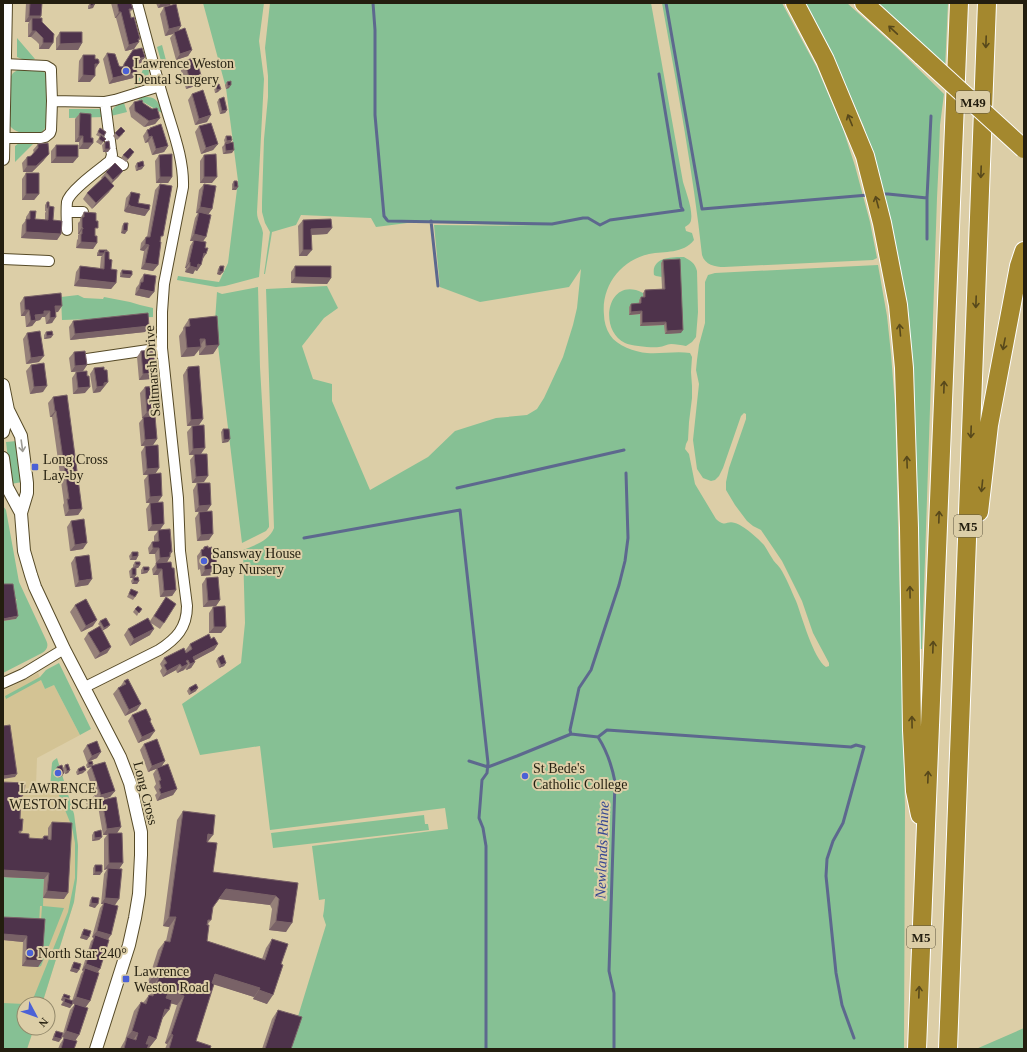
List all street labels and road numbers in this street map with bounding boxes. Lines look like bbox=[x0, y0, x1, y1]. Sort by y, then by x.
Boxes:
road number: M49 bbox=[956, 91, 990, 113]
street label: Saltmarsh Drive bbox=[142, 325, 163, 417]
road number: M5 bbox=[954, 515, 982, 537]
street label: Long Cross bbox=[130, 760, 161, 826]
road number: M5 bbox=[907, 926, 935, 948]

